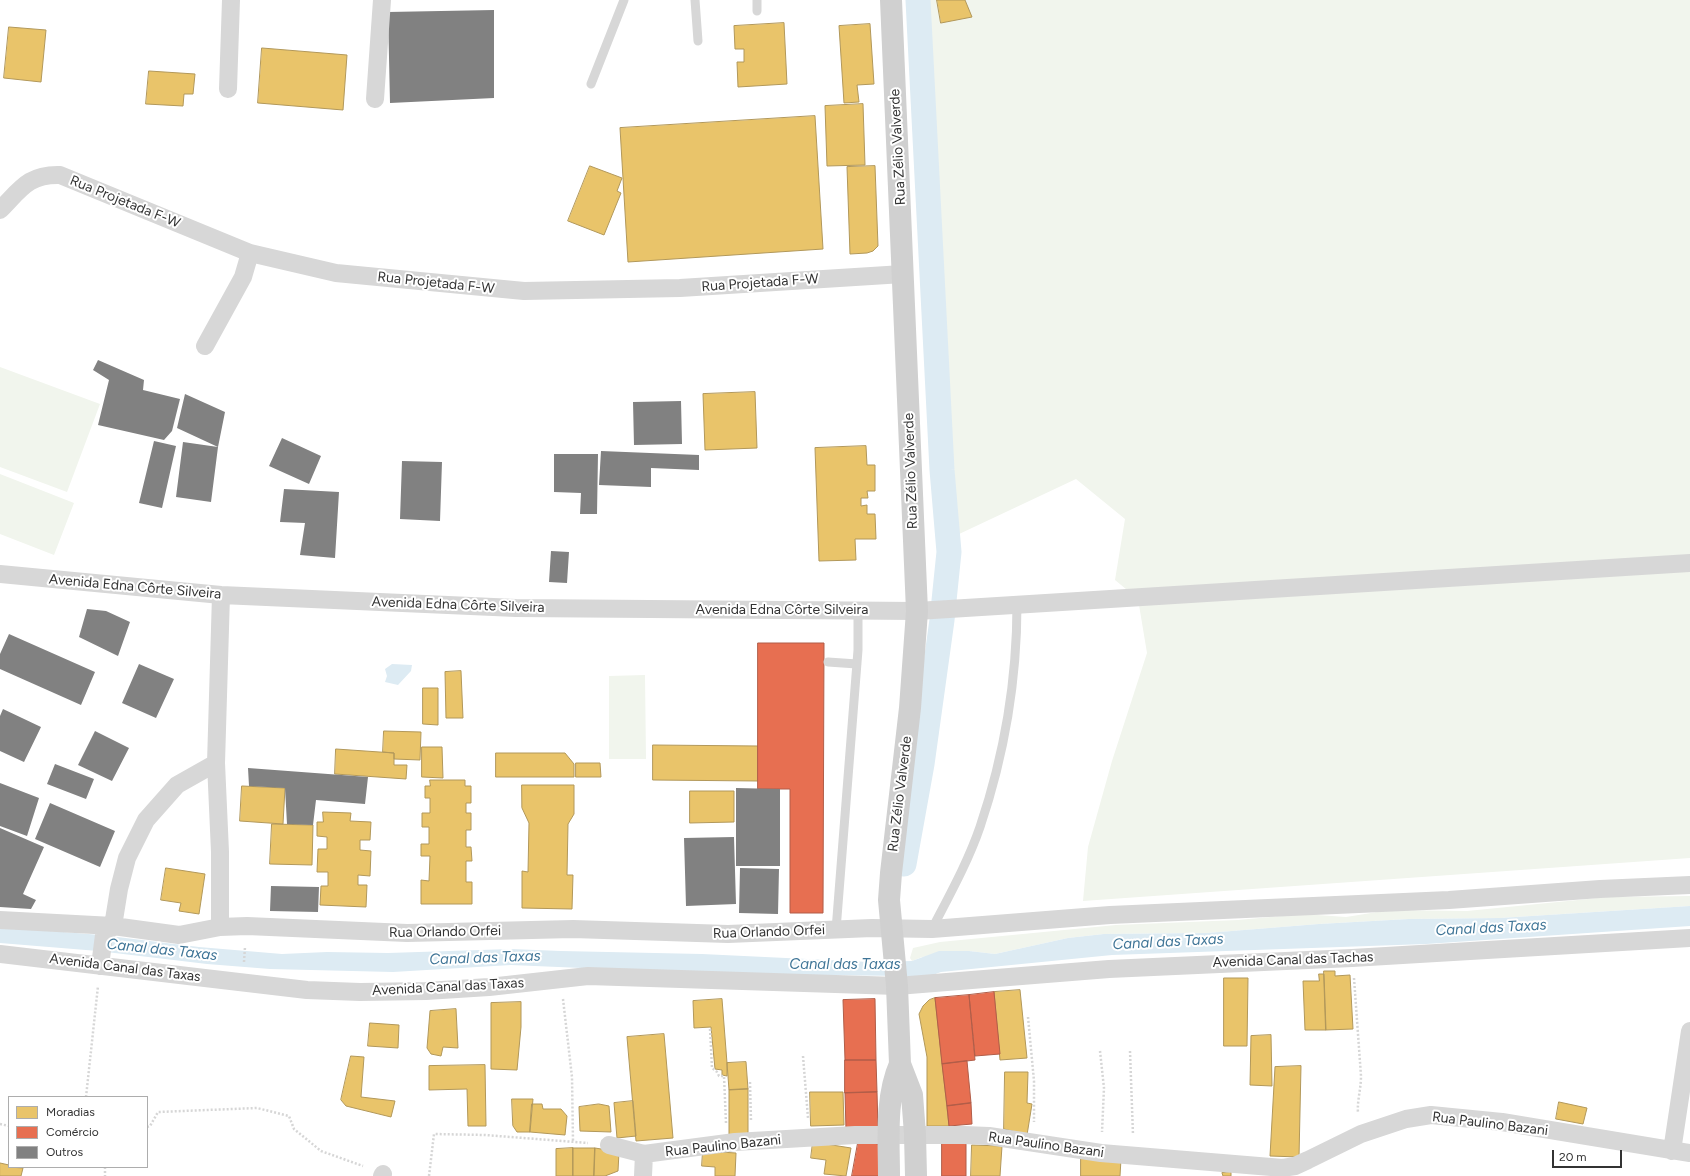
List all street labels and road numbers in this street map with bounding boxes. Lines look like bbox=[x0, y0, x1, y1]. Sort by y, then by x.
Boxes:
street label: Rua Zélio Valverde bbox=[887, 88, 909, 206]
street label: Rua Projetada F-W bbox=[67, 172, 183, 232]
street label: Rua Projetada F-W bbox=[377, 269, 495, 297]
street label: Rua Projetada F-W bbox=[701, 271, 819, 295]
street label: Rua Zélio Valverde bbox=[901, 413, 921, 529]
street label: Avenida Edna Côrte Silveira bbox=[48, 571, 222, 603]
street label: Avenida Edna Côrte Silveira bbox=[371, 594, 545, 616]
street label: Avenida Edna Côrte Silveira bbox=[696, 602, 868, 618]
street label: Rua Zélio Valverde bbox=[885, 735, 915, 853]
street label: Rua Orlando Orfei bbox=[713, 922, 825, 942]
street label: Rua Orlando Orfei bbox=[389, 923, 501, 941]
street label: Avenida Canal das Tachas bbox=[1212, 949, 1374, 971]
street label: Avenida Canal das Taxas bbox=[48, 950, 202, 986]
street label: Avenida Canal das Taxas bbox=[372, 975, 524, 999]
street label: Rua Paulino Bazani bbox=[1431, 1109, 1549, 1139]
street label: Rua Paulino Bazani bbox=[987, 1129, 1105, 1161]
street label: Rua Paulino Bazani bbox=[664, 1132, 782, 1160]

